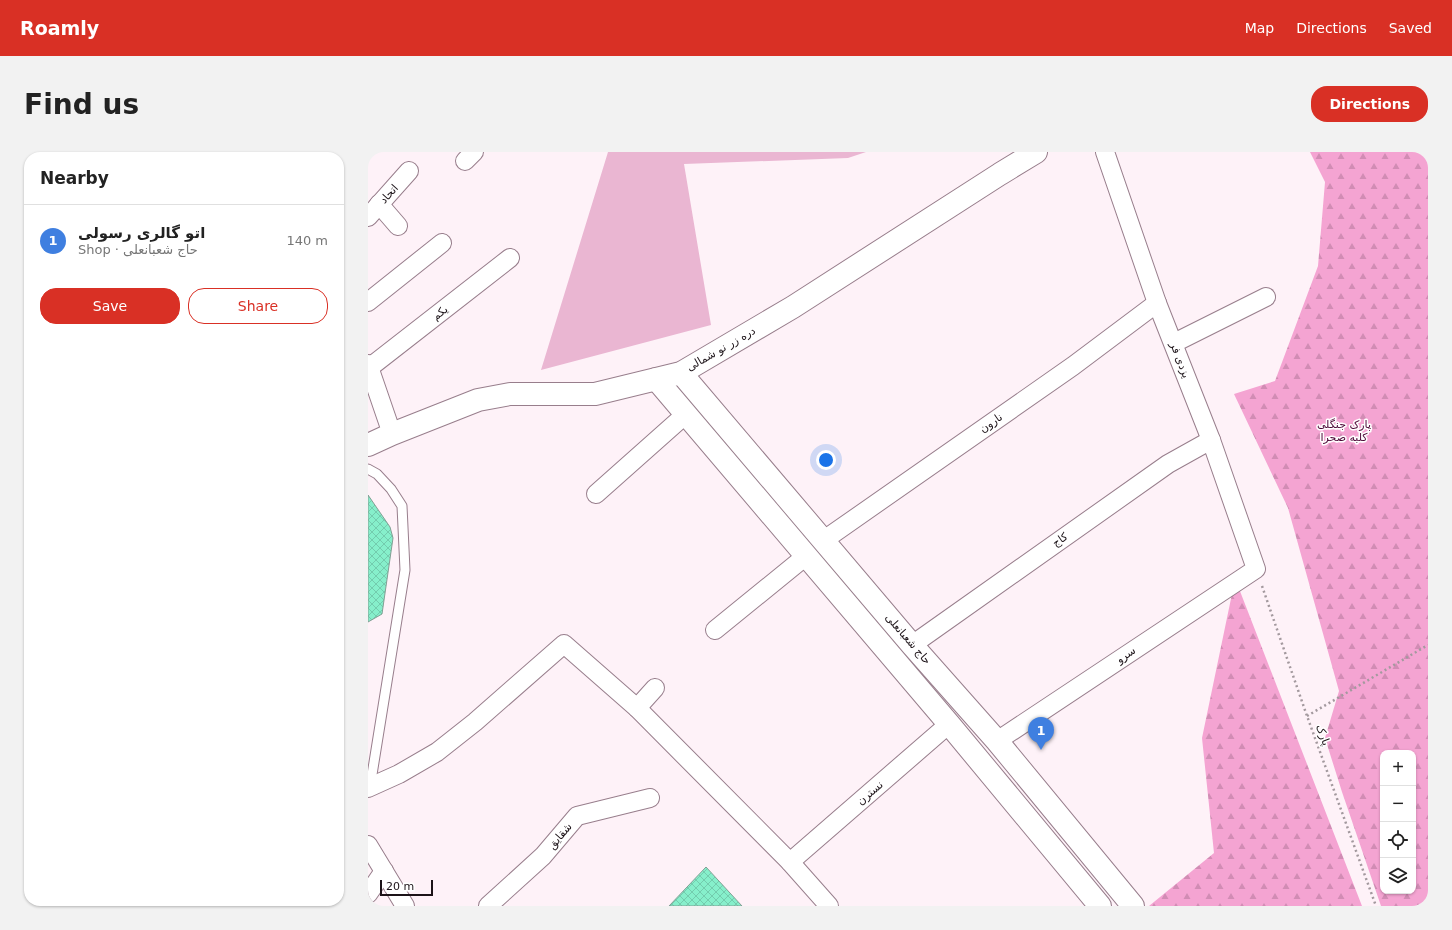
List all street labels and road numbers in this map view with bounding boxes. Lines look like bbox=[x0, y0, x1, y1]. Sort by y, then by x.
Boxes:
street label: اتحاد bbox=[377, 182, 401, 206]
street label: یکم bbox=[430, 303, 450, 323]
street label: دره زر نو شمالی bbox=[684, 324, 758, 374]
street label: یزدی فر bbox=[1167, 339, 1193, 380]
street label: نارون bbox=[977, 410, 1005, 436]
street label: کاج bbox=[1050, 530, 1071, 550]
street label: حاج شعبانعلی bbox=[882, 611, 934, 667]
street label: سرو bbox=[1113, 644, 1138, 667]
street label: پارک bbox=[1313, 723, 1333, 747]
street label: نسترن bbox=[854, 778, 886, 808]
street label: شقایق bbox=[545, 820, 576, 852]

